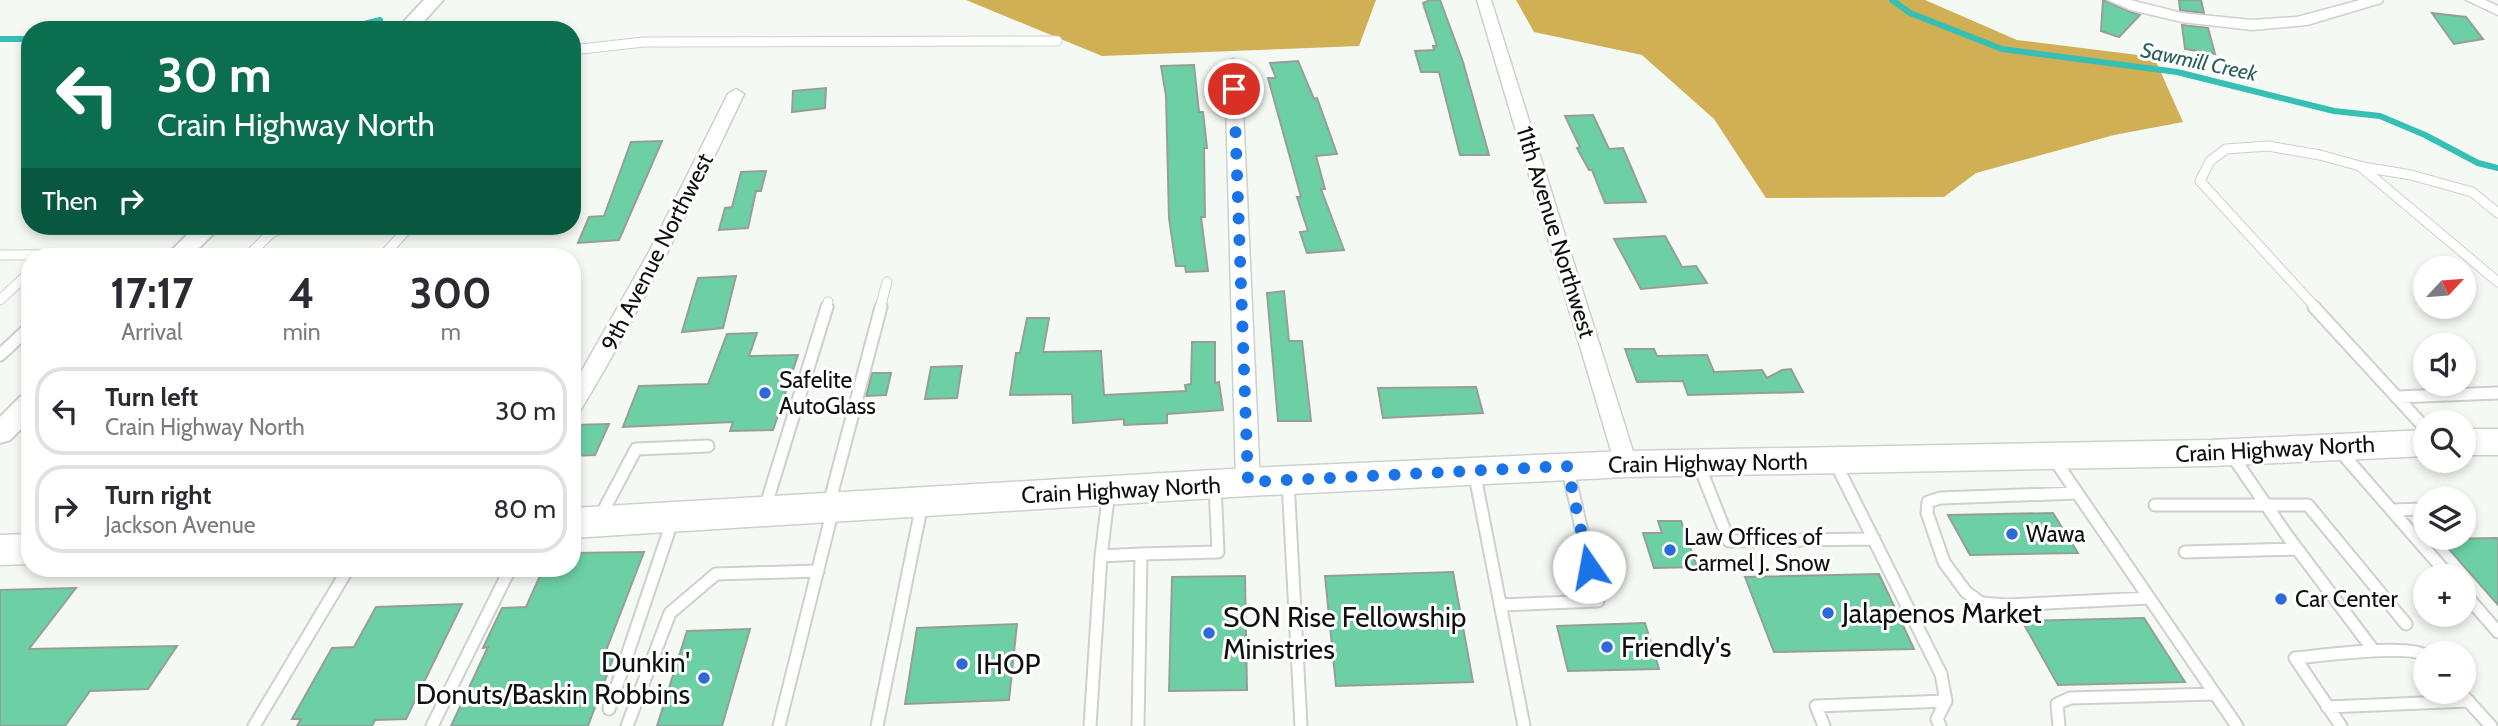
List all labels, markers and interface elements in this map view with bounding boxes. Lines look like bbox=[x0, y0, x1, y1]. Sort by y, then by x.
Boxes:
water label: Sawmill Creek bbox=[2139, 37, 2260, 86]
text: 30 m bbox=[157, 45, 272, 104]
icon: left bbox=[42, 49, 133, 140]
pin bbox=[1204, 59, 1264, 119]
icon: arrive bbox=[1215, 70, 1253, 108]
text: Crain Highway North bbox=[157, 105, 435, 144]
street label: 11th Avenue Northwest bbox=[1510, 123, 1602, 341]
street label: 9th Avenue Northwest bbox=[595, 148, 719, 355]
icon: right bbox=[112, 182, 150, 220]
text: Then bbox=[42, 185, 98, 217]
north arrow bbox=[2413, 256, 2476, 318]
map controls bbox=[2413, 256, 2476, 704]
text: 17:17 bbox=[110, 267, 193, 319]
text: 4 bbox=[289, 267, 315, 319]
text: 300 bbox=[410, 267, 492, 319]
text: Arrival bbox=[121, 318, 182, 346]
text: min bbox=[283, 318, 321, 346]
text: m bbox=[441, 318, 461, 346]
button: sound bbox=[2413, 333, 2476, 396]
place label: Safelite AutoGlass bbox=[779, 366, 876, 420]
text: Turn left bbox=[105, 381, 198, 413]
marker: Safelite AutoGlass bbox=[757, 385, 773, 401]
icon: left bbox=[46, 392, 84, 430]
text: 30 m bbox=[495, 395, 556, 427]
button: search bbox=[2413, 410, 2476, 473]
text: Crain Highway North bbox=[105, 413, 305, 441]
street label: Crain Highway North bbox=[2175, 430, 2375, 468]
street label: Crain Highway North bbox=[1608, 447, 1808, 479]
street label: Crain Highway North bbox=[1021, 471, 1221, 509]
text: Turn right bbox=[105, 479, 211, 511]
button: layers bbox=[2413, 487, 2476, 550]
icon: right bbox=[46, 490, 84, 528]
text: 80 m bbox=[493, 493, 556, 525]
text: Jackson Avenue bbox=[105, 511, 256, 539]
place label: Wawa bbox=[2026, 520, 2085, 548]
place label: Law Offices of Carmel J. Snow bbox=[1684, 523, 1831, 577]
marker: Wawa bbox=[2004, 526, 2020, 542]
position arrow bbox=[1552, 530, 1626, 604]
marker: Law Offices of Carmel J. Snow bbox=[1662, 542, 1678, 558]
button: + bbox=[2413, 564, 2476, 627]
place label: Car Center bbox=[2295, 585, 2398, 613]
marker: Car Center bbox=[2273, 591, 2289, 607]
place label: Jalapenos Market bbox=[1841, 596, 2042, 630]
place label: SON Rise Fellowship Ministries bbox=[1223, 600, 1466, 666]
marker: Jalapenos Market bbox=[1820, 605, 1836, 621]
marker: SON Rise Fellowship Ministries bbox=[1201, 625, 1217, 641]
place label: Friendly's bbox=[1621, 630, 1731, 664]
marker: Friendly's bbox=[1599, 639, 1615, 655]
button: − bbox=[2413, 641, 2476, 704]
place label: Dunkin' Donuts/Baskin Robbins bbox=[416, 645, 690, 711]
place label: IHOP bbox=[976, 647, 1040, 681]
marker: IHOP bbox=[954, 656, 970, 672]
marker: Dunkin' Donuts/Baskin Robbins bbox=[696, 670, 712, 686]

